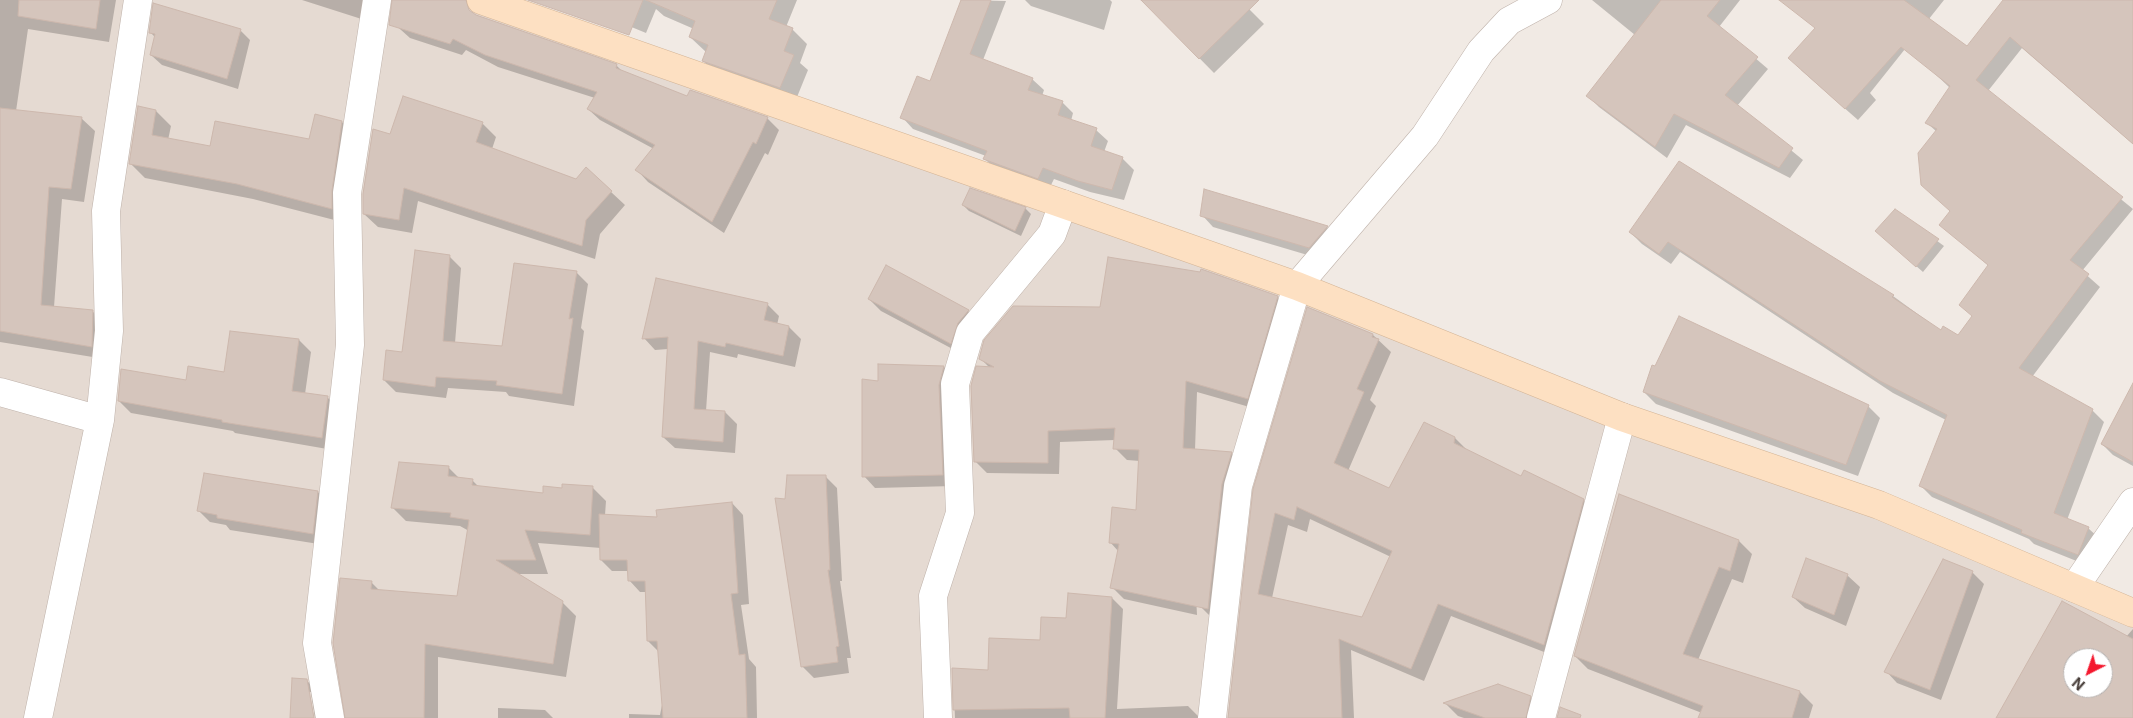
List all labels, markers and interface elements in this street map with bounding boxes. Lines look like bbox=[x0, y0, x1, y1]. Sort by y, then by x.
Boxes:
north arrow bbox=[2063, 648, 2113, 698]
text: N bbox=[2069, 674, 2088, 694]

